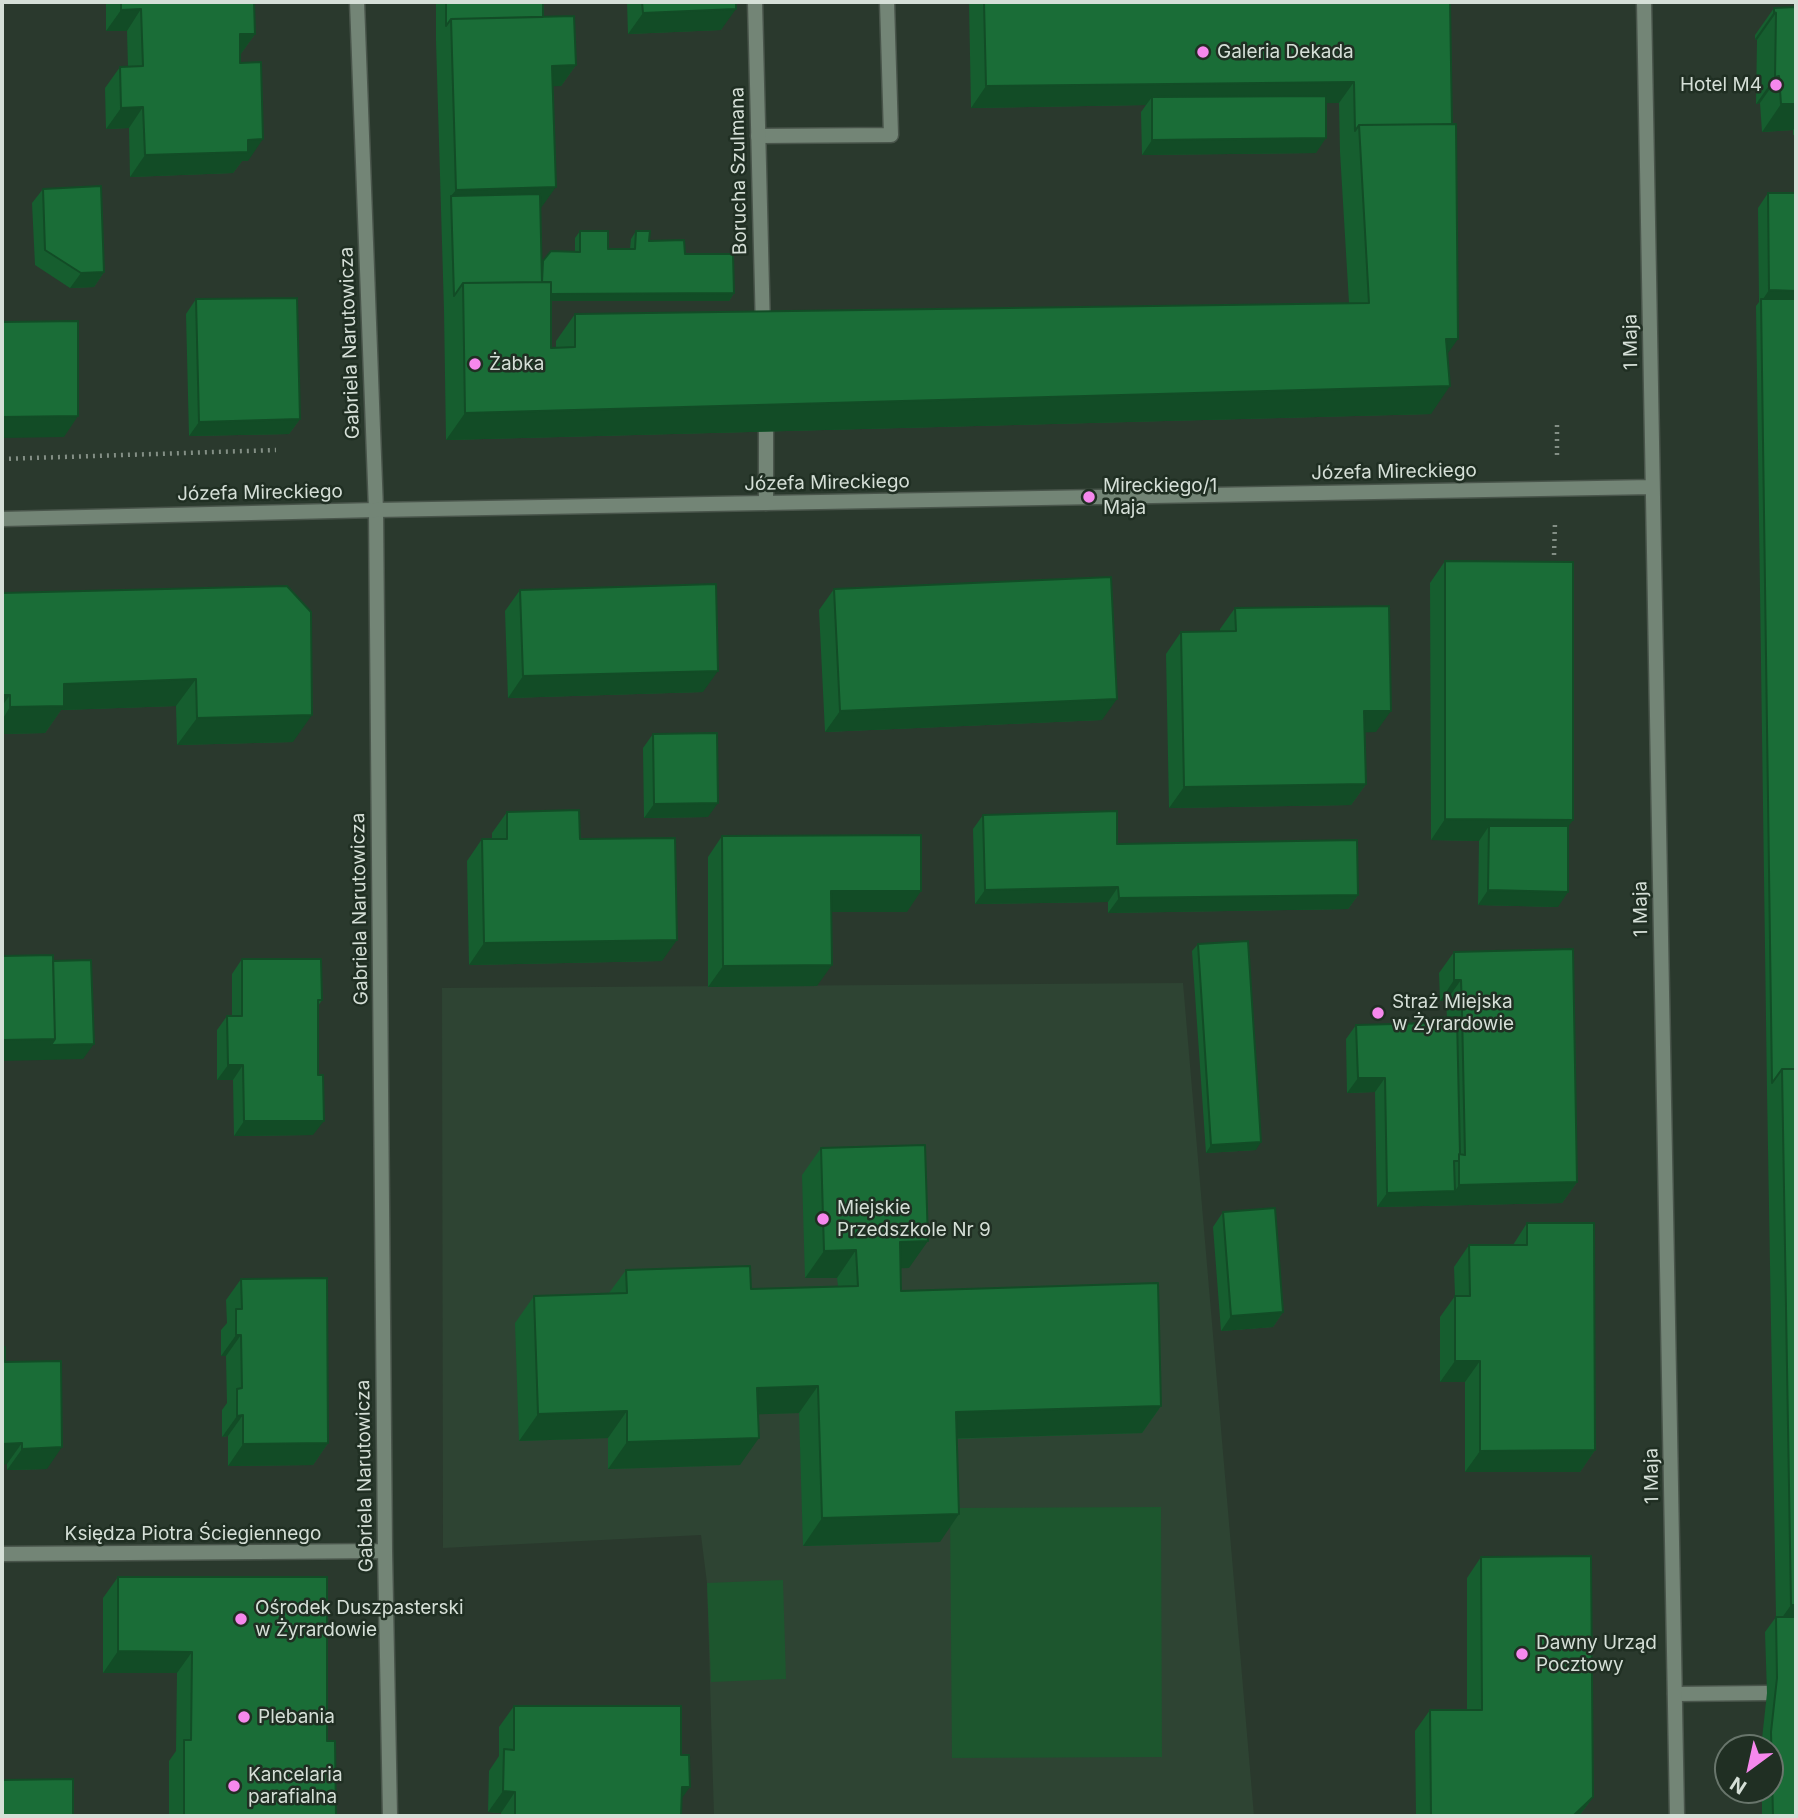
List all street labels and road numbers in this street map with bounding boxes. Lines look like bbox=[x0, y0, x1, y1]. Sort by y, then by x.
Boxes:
street label: Borucha Szulmana bbox=[726, 87, 752, 255]
street label: Gabriela Narutowicza bbox=[335, 246, 365, 440]
street label: 1 Maja bbox=[1619, 314, 1643, 370]
street label: Józefa Mireckiego bbox=[1311, 459, 1477, 485]
street label: Józefa Mireckiego bbox=[744, 470, 910, 496]
street label: Józefa Mireckiego bbox=[177, 480, 343, 506]
street label: Gabriela Narutowicza bbox=[347, 813, 373, 1005]
street label: 1 Maja bbox=[1629, 881, 1653, 937]
street label: Gabriela Narutowicza bbox=[352, 1380, 378, 1572]
street label: 1 Maja bbox=[1640, 1448, 1664, 1504]
street label: Księdza Piotra Ściegiennego bbox=[65, 1523, 321, 1545]

